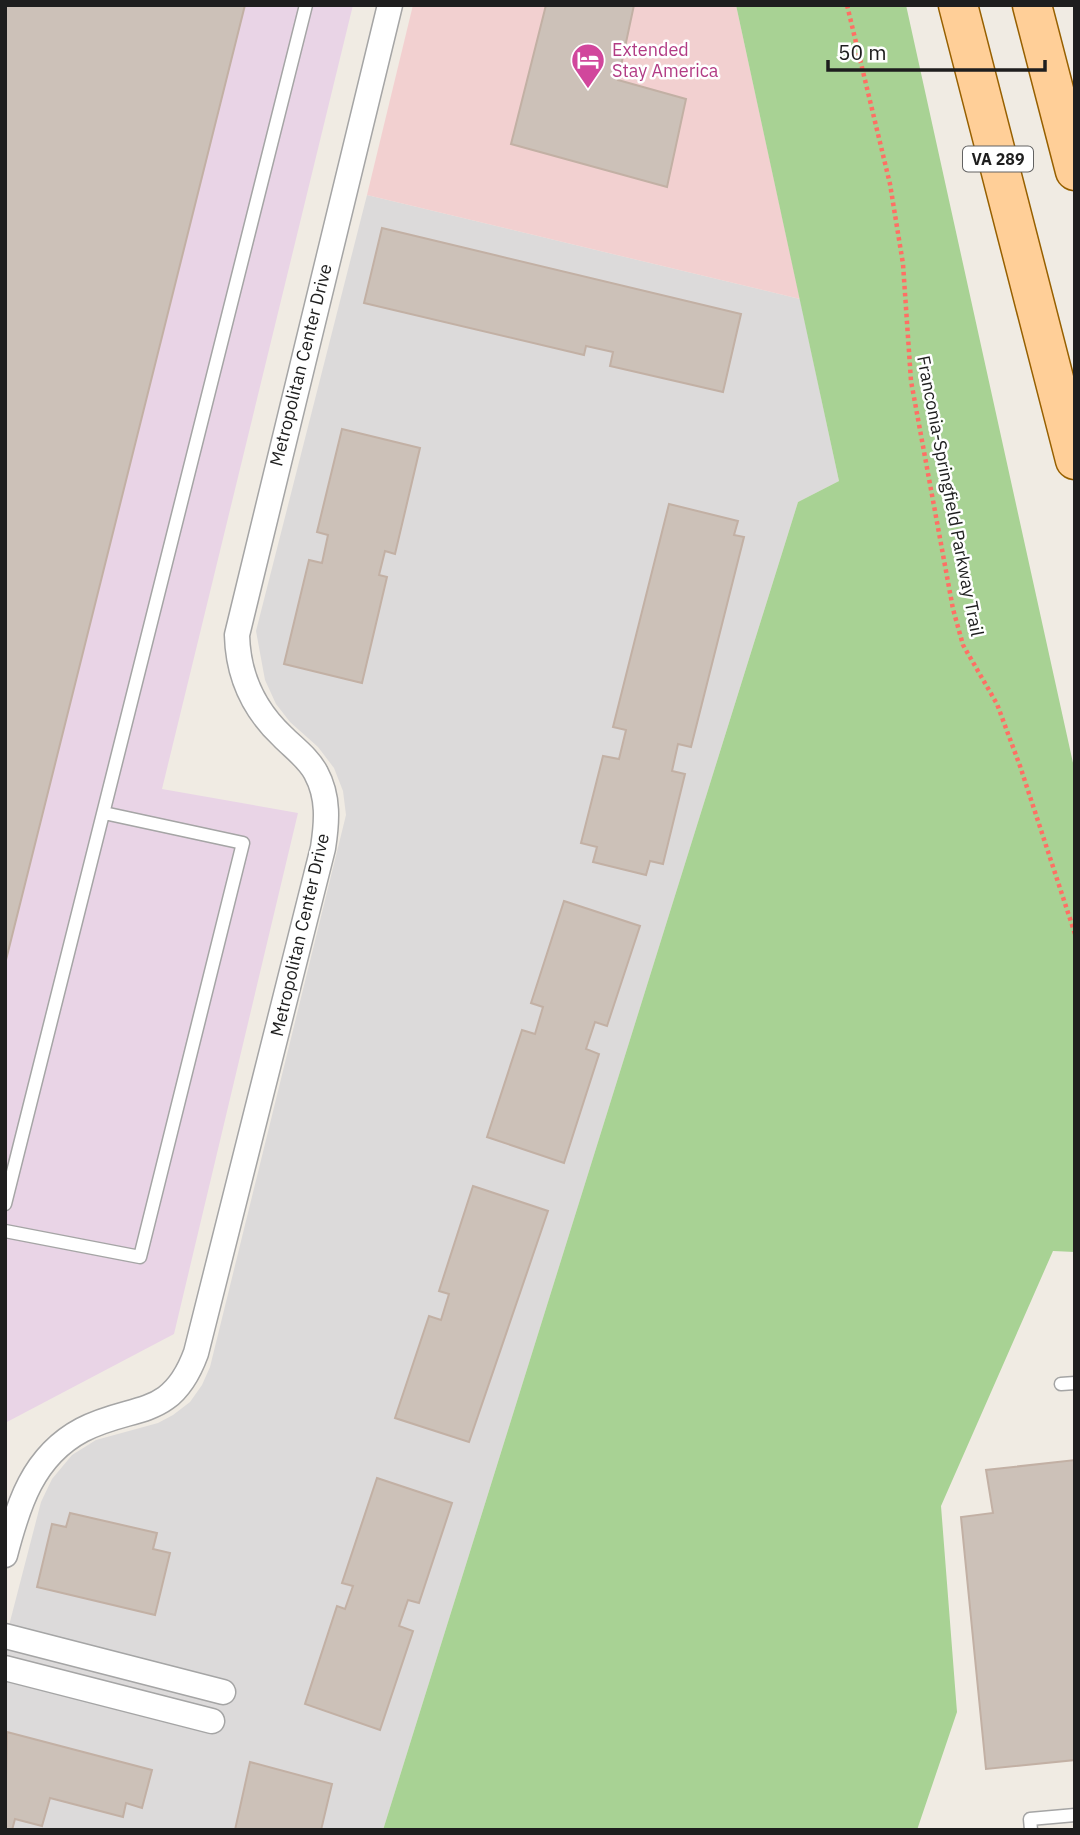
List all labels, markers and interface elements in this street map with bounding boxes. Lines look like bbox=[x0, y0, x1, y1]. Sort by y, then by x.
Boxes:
scale bar bbox=[828, 28, 1045, 72]
place label: Extended Stay America bbox=[612, 38, 719, 82]
text: 50 m bbox=[838, 38, 887, 66]
hotel icon: Extended Stay America bbox=[569, 41, 607, 90]
road number: VA 289 bbox=[963, 146, 1033, 172]
street label: Metropolitan Center Drive bbox=[264, 261, 337, 468]
street label: Franconia-Springfield Parkway Trail bbox=[912, 354, 989, 638]
street label: Metropolitan Center Drive bbox=[265, 831, 334, 1039]

